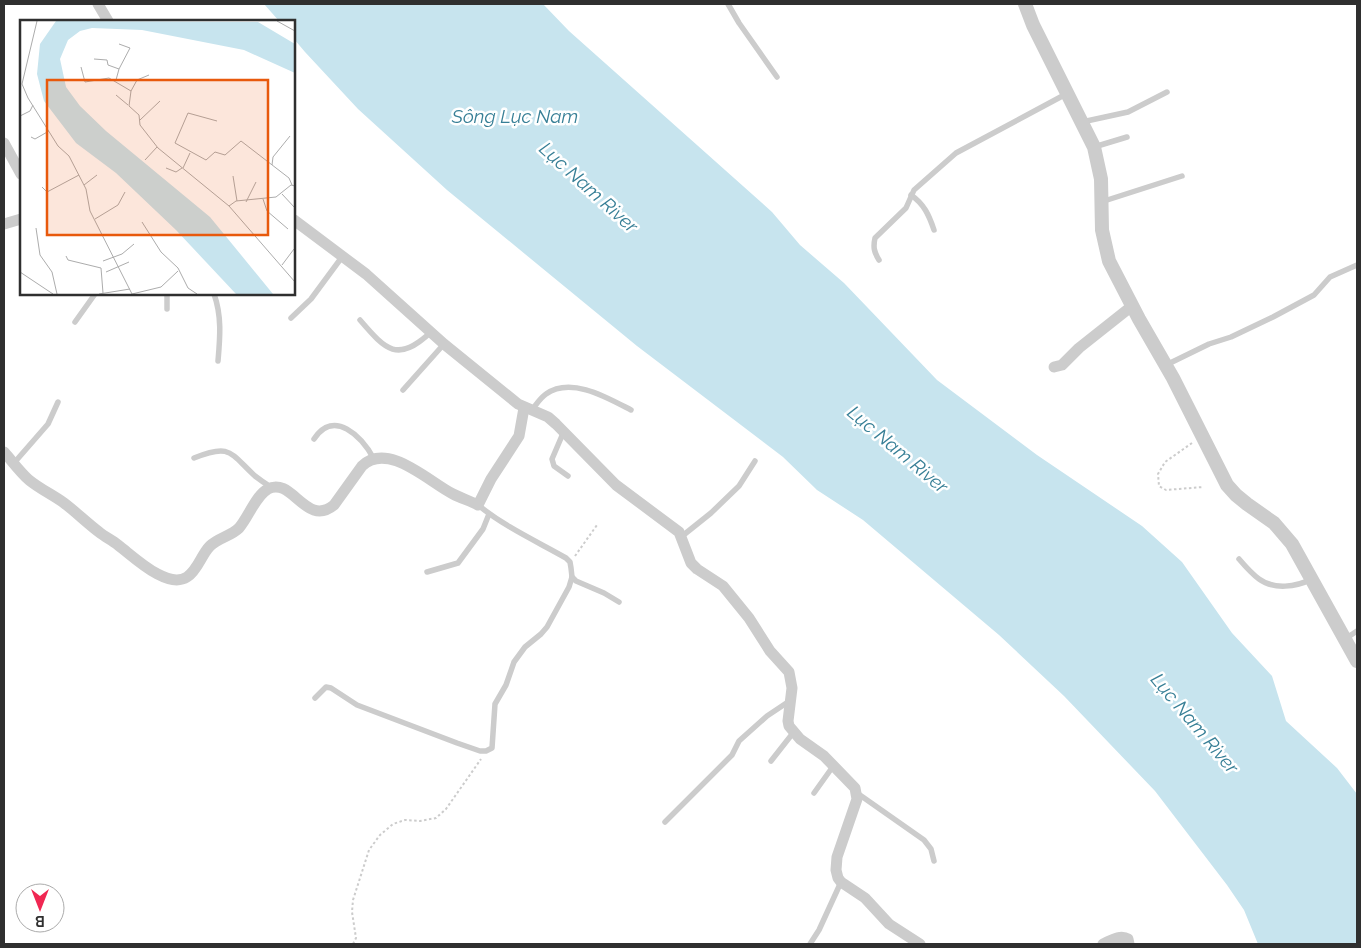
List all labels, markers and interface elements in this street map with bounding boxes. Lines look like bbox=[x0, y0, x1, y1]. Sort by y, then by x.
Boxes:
inset map bbox=[20, 20, 295, 295]
water label: Sông Lục Nam bbox=[451, 105, 578, 127]
water label: Lục Nam River bbox=[535, 137, 644, 238]
water label: Lục Nam River bbox=[843, 401, 954, 498]
water label: Lục Nam River bbox=[1147, 668, 1244, 779]
north arrow bbox=[15, 883, 65, 933]
text: B bbox=[35, 913, 45, 929]

